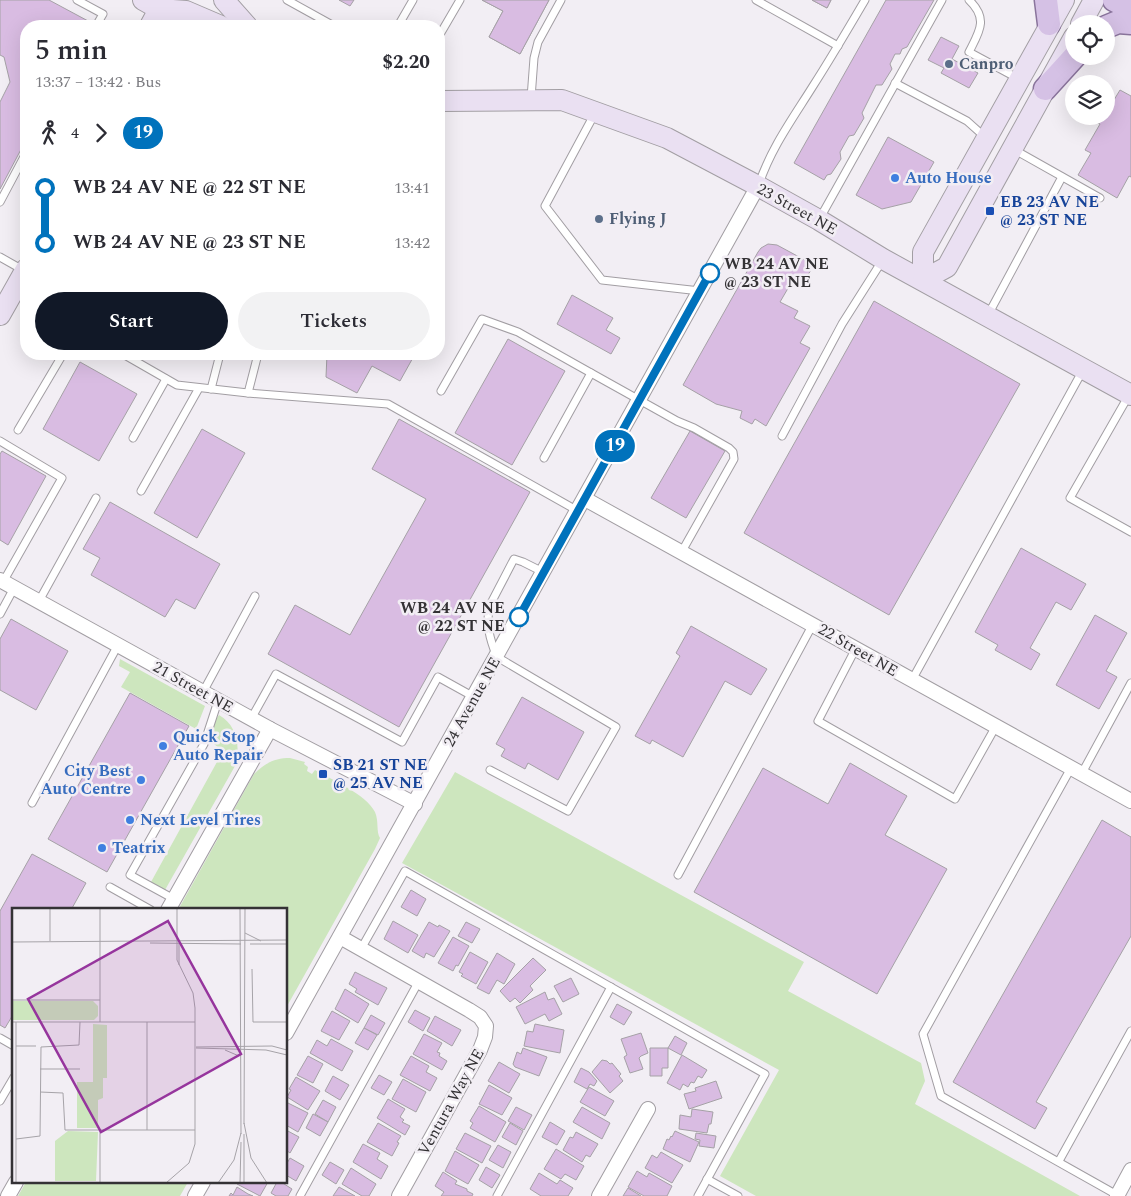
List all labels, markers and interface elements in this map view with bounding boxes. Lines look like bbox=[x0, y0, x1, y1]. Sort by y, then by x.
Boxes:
map controls bbox=[1065, 15, 1115, 125]
button: locate bbox=[1065, 15, 1115, 65]
text: 5 min bbox=[35, 29, 108, 72]
text: $2.20 bbox=[382, 48, 430, 77]
place label: Canpro bbox=[959, 52, 1014, 76]
marker: Canpro bbox=[943, 58, 955, 70]
text: 13:37 – 13:42 · Bus bbox=[35, 70, 161, 94]
button: layers bbox=[1065, 75, 1115, 125]
icon: walk bbox=[35, 119, 63, 147]
icon: forward bbox=[87, 119, 115, 147]
text: 19 bbox=[133, 119, 153, 146]
text: 4 bbox=[71, 121, 79, 145]
place label: Auto House bbox=[905, 166, 992, 190]
marker: Auto House bbox=[889, 172, 901, 184]
text: WB 24 AV NE @ 22 ST NE bbox=[73, 173, 306, 202]
text: 13:41 bbox=[394, 176, 430, 200]
street label: 23 Street NE bbox=[752, 177, 842, 241]
place label: EB 23 AV NE @ 23 ST NE bbox=[1000, 190, 1099, 232]
marker: EB 23 AV NE @ 23 ST NE bbox=[984, 205, 996, 217]
place label: Flying J bbox=[609, 207, 667, 231]
marker: Flying J bbox=[593, 213, 605, 225]
text: WB 24 AV NE @ 23 ST NE bbox=[73, 228, 306, 257]
text: 13:42 bbox=[394, 231, 430, 255]
place label: WB 24 AV NE @ 23 ST NE bbox=[724, 252, 829, 294]
marker: WB 24 AV NE @ 23 ST NE bbox=[700, 263, 720, 283]
button: Start bbox=[35, 292, 228, 350]
button: Tickets bbox=[238, 292, 430, 350]
line badge: 19 bbox=[592, 430, 638, 462]
text: 19 bbox=[605, 432, 625, 459]
place label: WB 24 AV NE @ 22 ST NE bbox=[400, 596, 505, 638]
marker: WB 24 AV NE @ 22 ST NE bbox=[509, 607, 529, 627]
street label: 22 Street NE bbox=[813, 617, 903, 683]
street label: 24 Avenue NE bbox=[437, 653, 507, 751]
street label: 21 Street NE bbox=[148, 655, 238, 719]
place label: Quick Stop Auto Repair bbox=[173, 725, 263, 767]
marker: Quick Stop Auto Repair bbox=[157, 740, 169, 752]
place label: SB 21 ST NE @ 25 AV NE bbox=[333, 753, 428, 795]
place label: City Best Auto Centre bbox=[41, 759, 131, 801]
marker: SB 21 ST NE @ 25 AV NE bbox=[317, 768, 329, 780]
marker: City Best Auto Centre bbox=[135, 774, 147, 786]
place label: Next Level Tires bbox=[140, 808, 261, 832]
marker: Next Level Tires bbox=[124, 814, 136, 826]
place label: Teatrix bbox=[112, 836, 166, 860]
marker: Teatrix bbox=[96, 842, 108, 854]
inset map bbox=[12, 908, 288, 1184]
street label: Ventura Way NE bbox=[412, 1044, 490, 1160]

